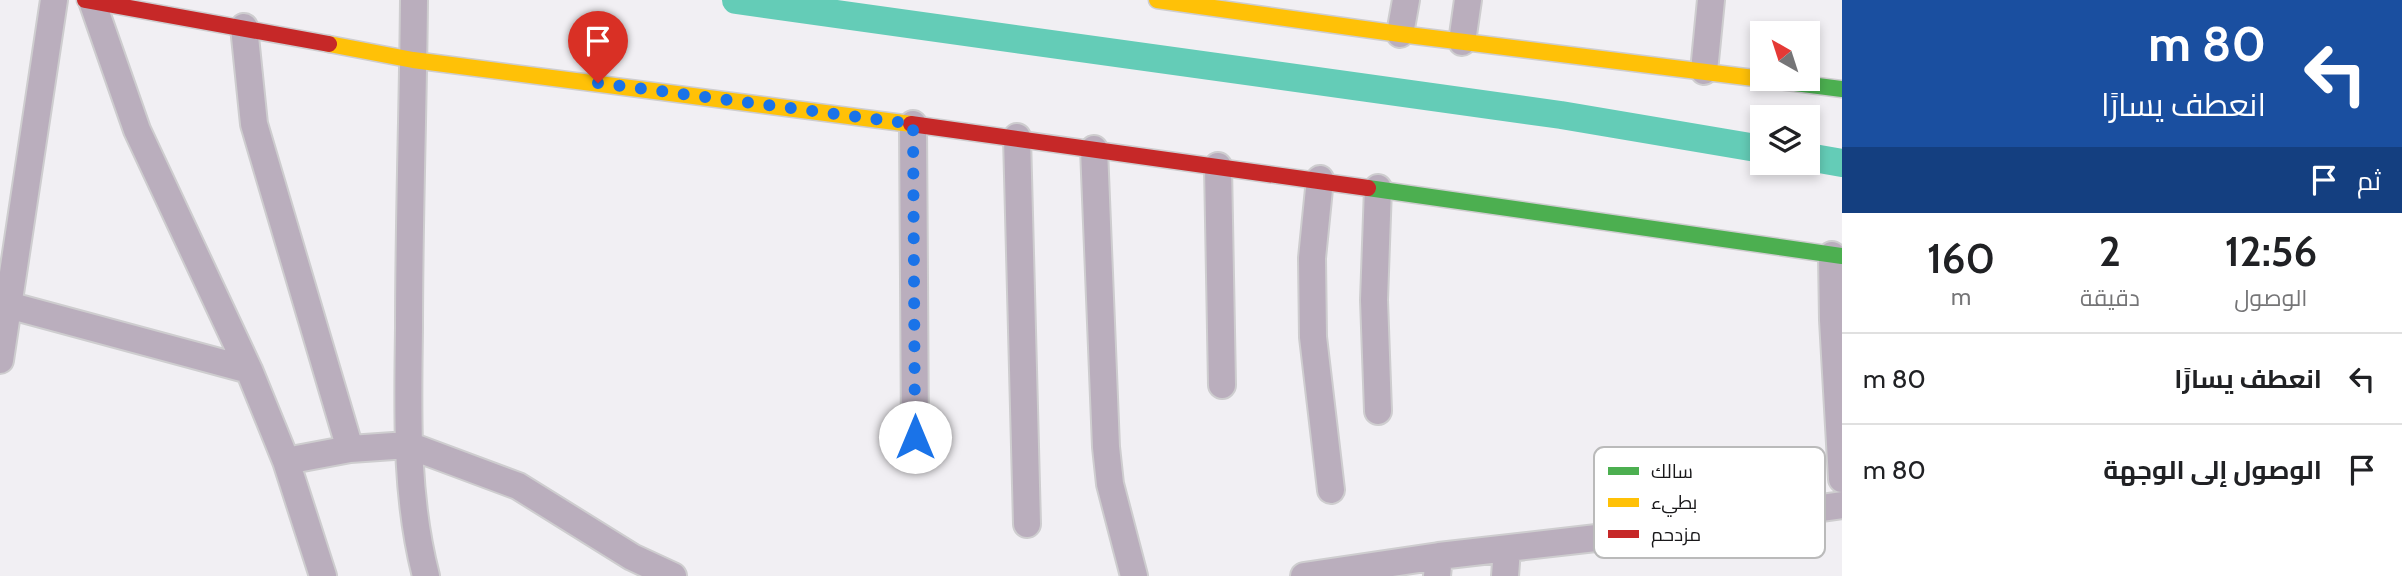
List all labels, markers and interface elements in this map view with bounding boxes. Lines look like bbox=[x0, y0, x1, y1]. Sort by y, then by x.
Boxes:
pin bbox=[568, 11, 628, 83]
text: 80 m bbox=[2148, 14, 2266, 73]
north arrow bbox=[1750, 21, 1820, 91]
map controls bbox=[1750, 21, 1820, 175]
icon: arrive bbox=[579, 22, 617, 60]
icon: left bbox=[2290, 28, 2381, 119]
text: انعطف يسارًا bbox=[2101, 85, 2266, 124]
button: layers bbox=[1750, 105, 1820, 175]
icon: arrive bbox=[2305, 161, 2343, 199]
text: ثم bbox=[2357, 165, 2381, 197]
text: 2 bbox=[2099, 225, 2121, 277]
text: 12:56 bbox=[2225, 225, 2317, 277]
text: 160 bbox=[1927, 232, 1995, 284]
text: m bbox=[1951, 283, 1971, 311]
text: دقيقة bbox=[2080, 284, 2140, 312]
text: الوصول bbox=[2234, 284, 2308, 312]
icon: left bbox=[2343, 360, 2381, 398]
text: 80 m bbox=[1863, 363, 1926, 395]
text: انعطف يسارًا bbox=[2174, 363, 2322, 395]
position arrow bbox=[878, 400, 952, 474]
legend bbox=[1594, 447, 1825, 558]
icon: arrive bbox=[2343, 451, 2381, 489]
text: 80 m bbox=[1863, 454, 1926, 486]
text: الوصول إلى الوجهة bbox=[2103, 454, 2322, 486]
text: سالك bbox=[1651, 460, 1693, 483]
text: بطيء bbox=[1651, 491, 1697, 517]
text: مزدحم bbox=[1651, 523, 1701, 548]

